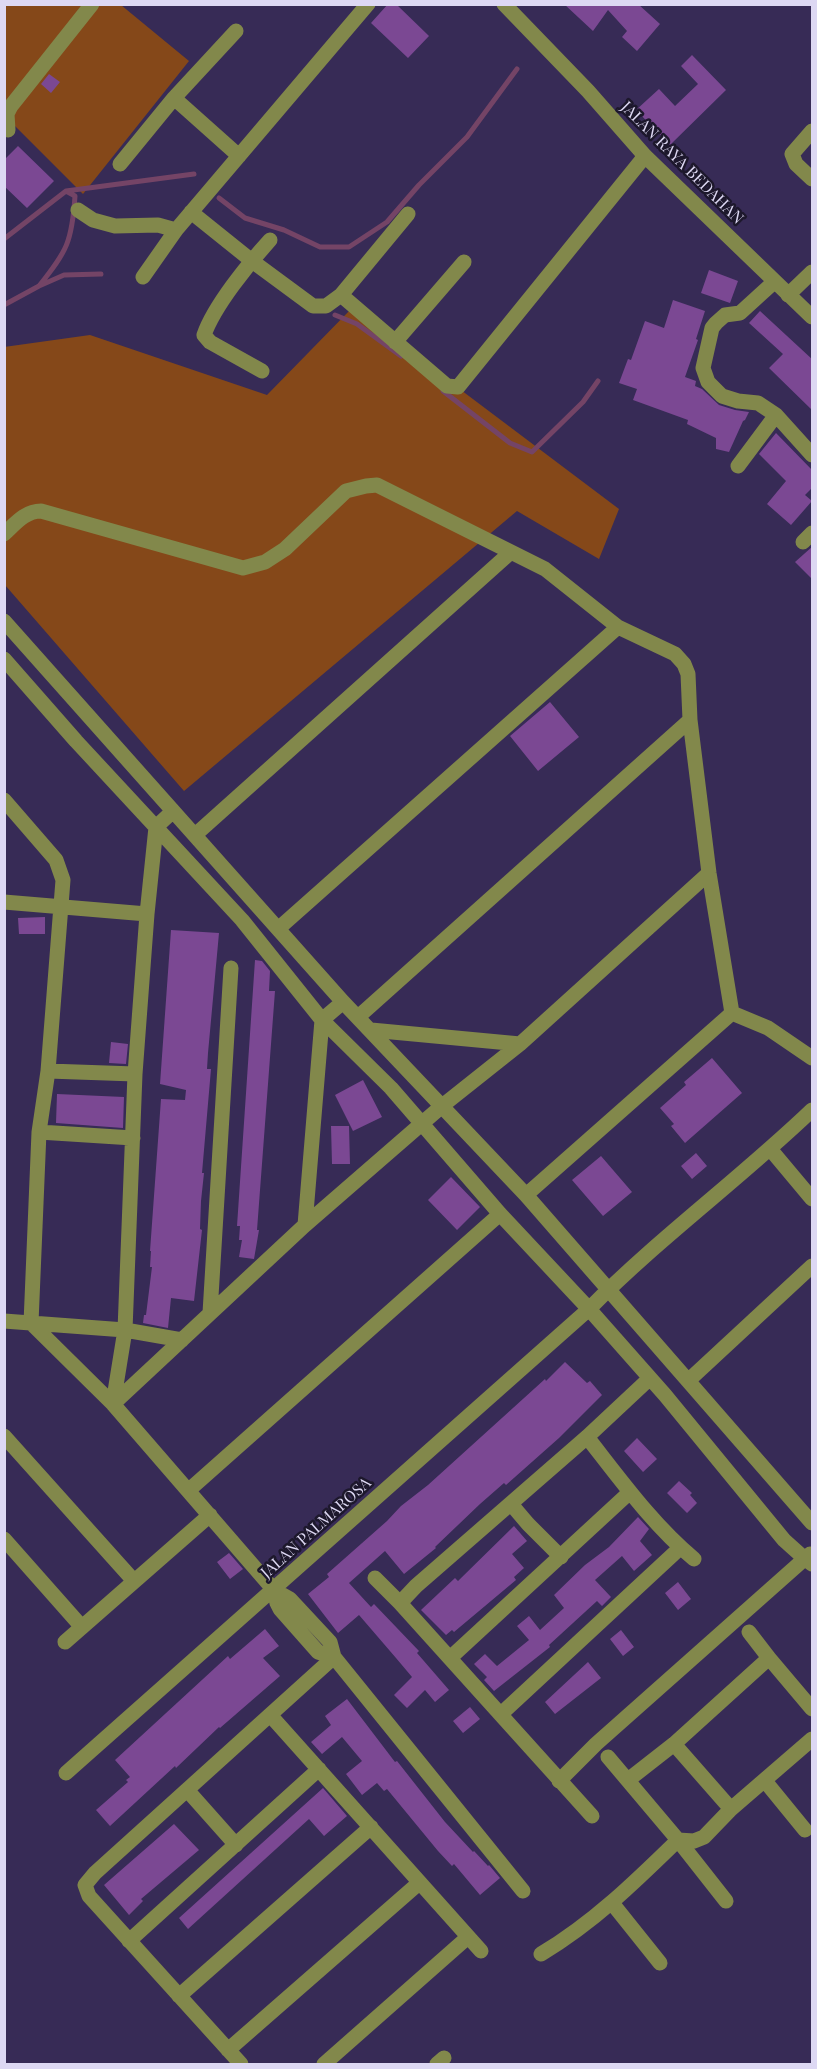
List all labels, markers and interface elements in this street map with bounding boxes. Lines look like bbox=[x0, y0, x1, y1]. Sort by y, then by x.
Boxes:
street label: JALAN RAYA BEDAHAN bbox=[617, 98, 747, 228]
street label: JALAN PALMAROSA bbox=[257, 1473, 375, 1583]

